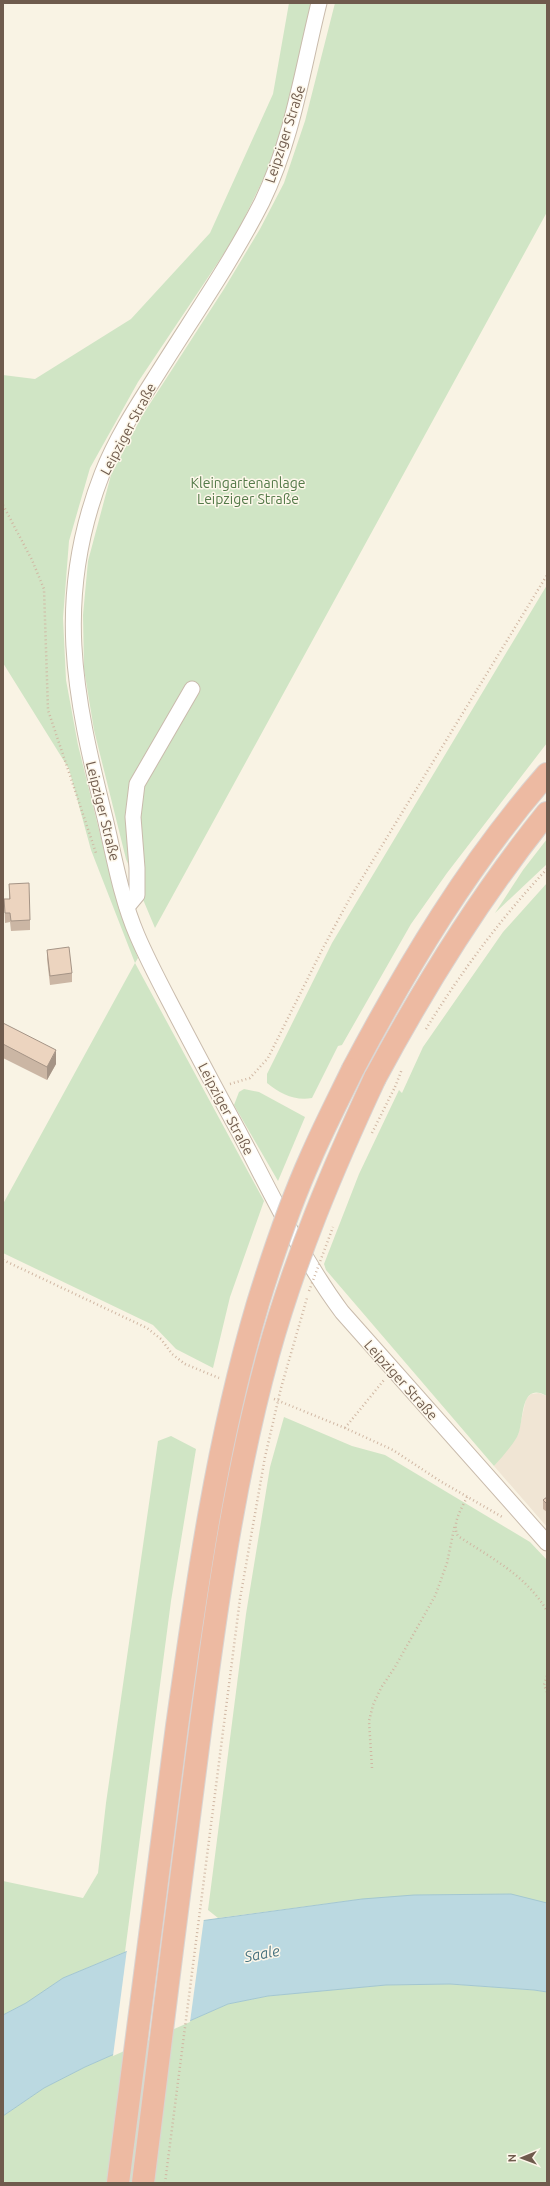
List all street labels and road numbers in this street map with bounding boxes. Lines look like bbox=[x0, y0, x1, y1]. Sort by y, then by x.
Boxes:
street label: Leipziger Straße bbox=[262, 83, 308, 185]
street label: Leipziger Straße bbox=[97, 380, 159, 478]
street label: Leipziger Straße bbox=[83, 760, 123, 862]
street label: Leipziger Straße bbox=[195, 1060, 257, 1158]
street label: Leipziger Straße bbox=[361, 1337, 441, 1423]

